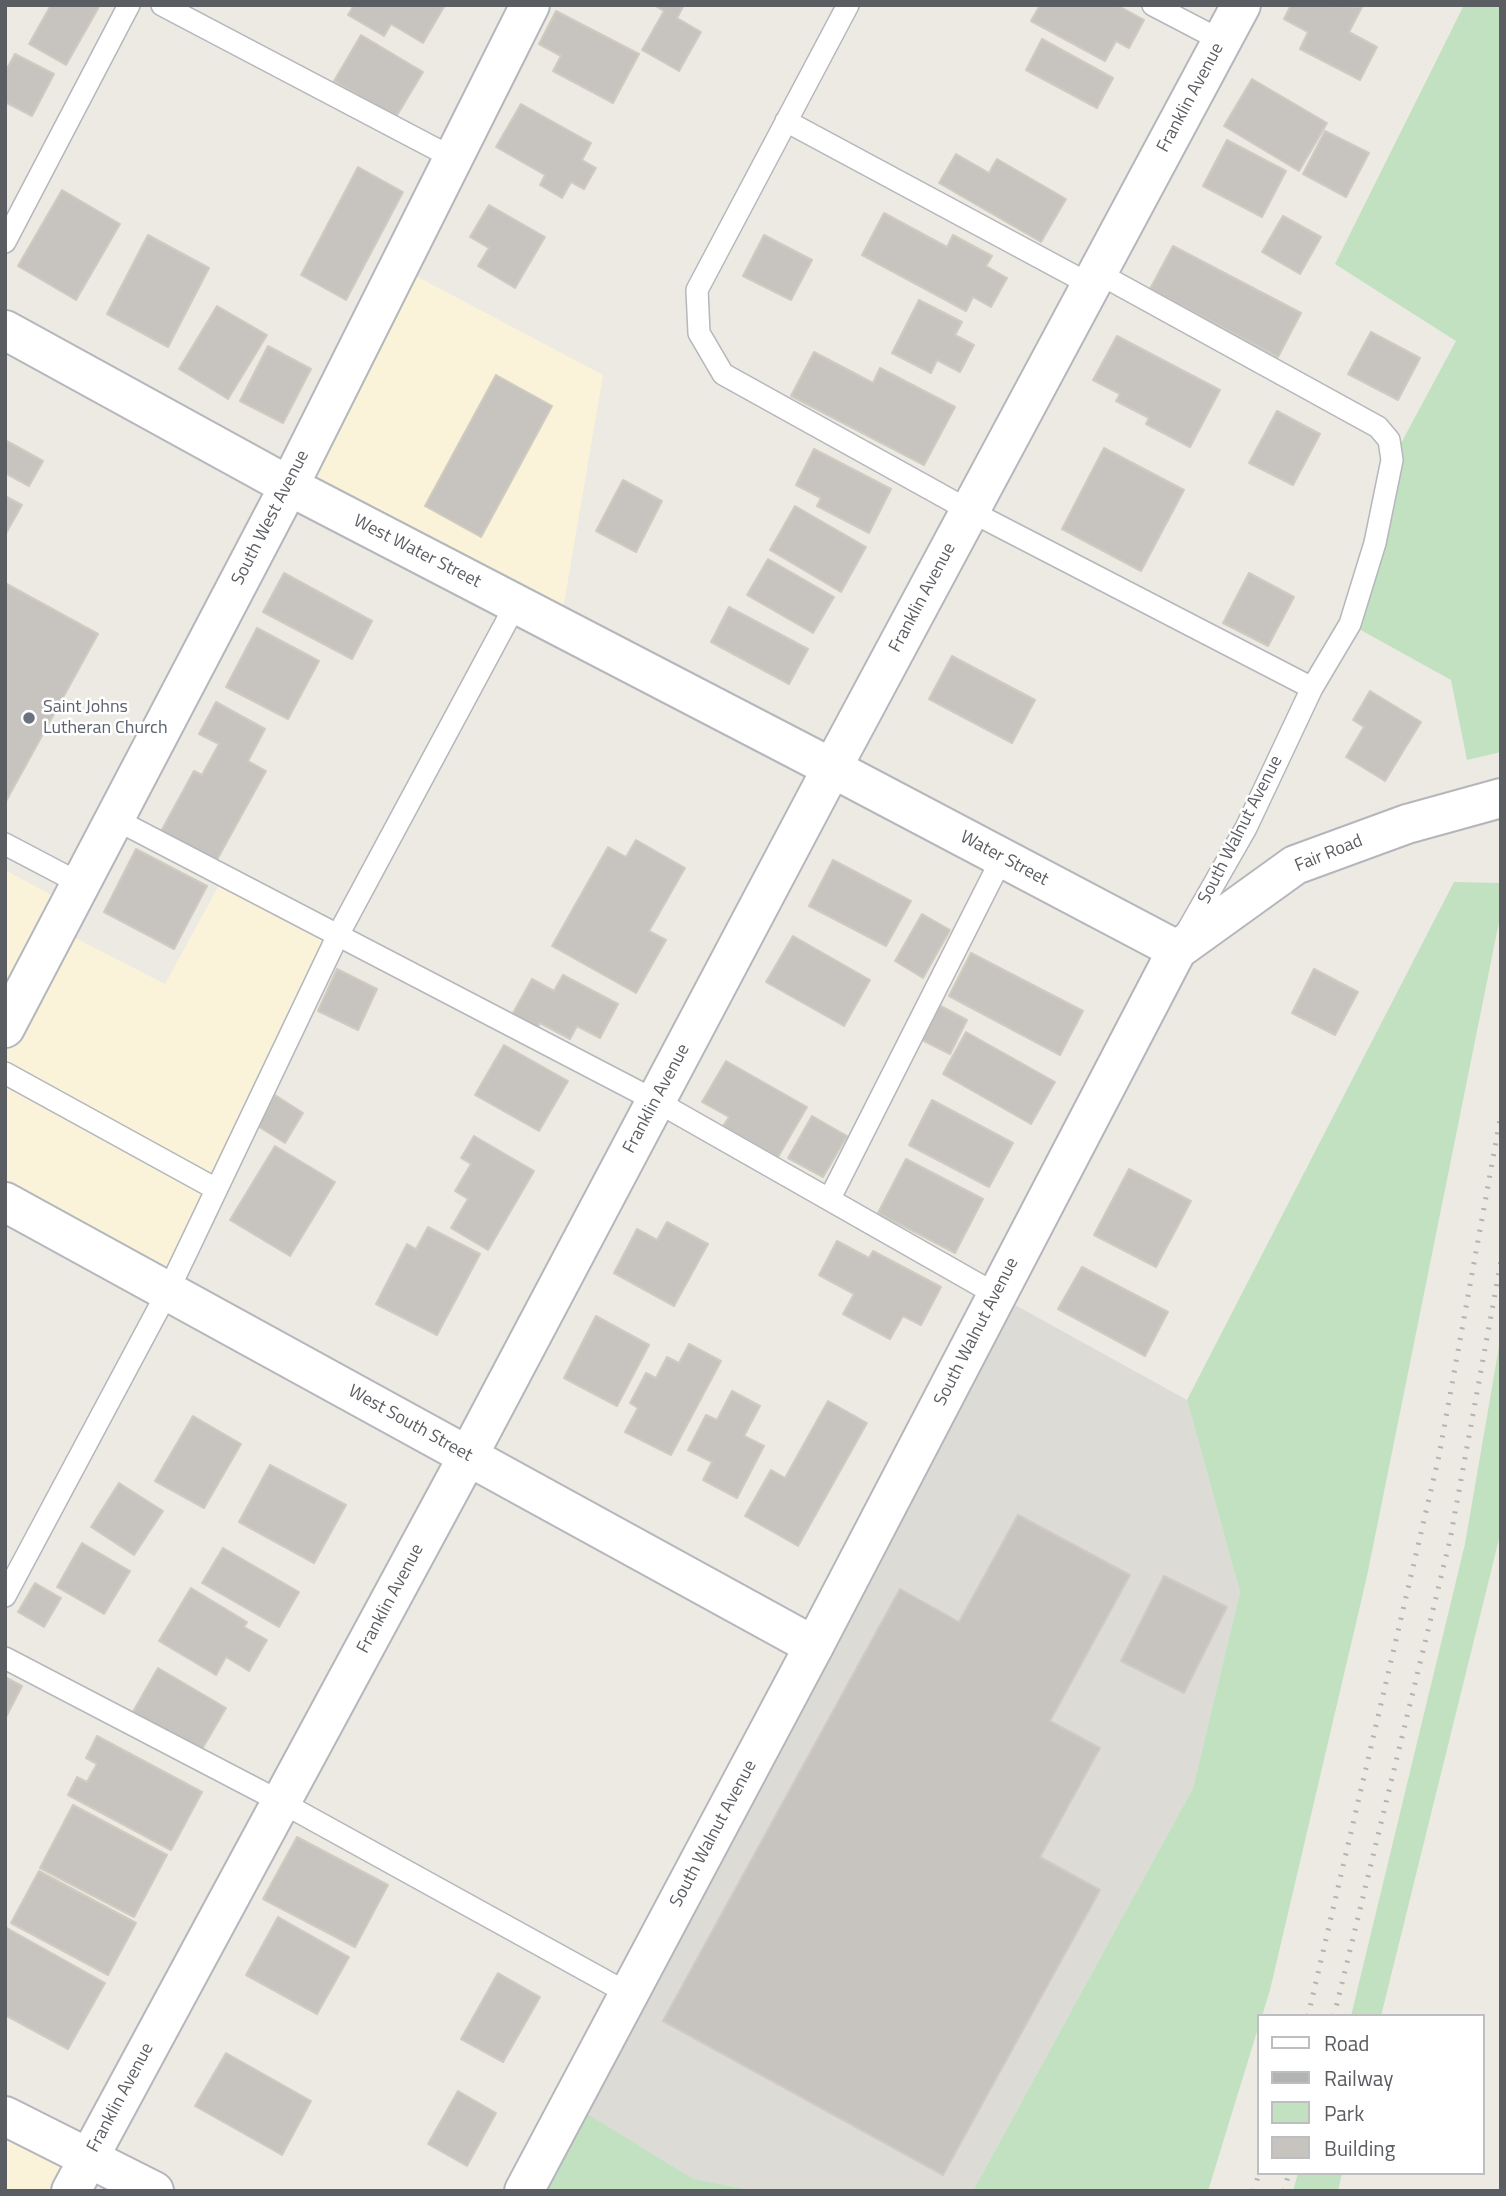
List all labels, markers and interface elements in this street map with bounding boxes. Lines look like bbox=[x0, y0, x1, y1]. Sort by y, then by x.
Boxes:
street label: Franklin Avenue bbox=[1153, 40, 1229, 156]
street label: South West Avenue bbox=[228, 447, 314, 589]
street label: West Water Street bbox=[350, 511, 484, 593]
street label: Franklin Avenue bbox=[885, 540, 961, 656]
place label: Saint Johns Lutheran Church bbox=[43, 697, 168, 740]
marker: Saint Johns Lutheran Church bbox=[21, 710, 37, 726]
street label: South Walnut Avenue bbox=[1194, 752, 1288, 908]
street label: Water Street bbox=[956, 827, 1052, 891]
street label: Fair Road bbox=[1292, 831, 1366, 877]
street label: Franklin Avenue bbox=[619, 1041, 695, 1157]
street label: South Walnut Avenue bbox=[930, 1254, 1024, 1410]
street label: West South Street bbox=[344, 1381, 476, 1467]
street label: Franklin Avenue bbox=[353, 1541, 429, 1657]
street label: South Walnut Avenue bbox=[666, 1757, 762, 1911]
legend bbox=[1258, 2014, 1485, 2175]
text: Road bbox=[1324, 2027, 1369, 2059]
street label: Franklin Avenue bbox=[83, 2040, 159, 2156]
text: Railway bbox=[1324, 2062, 1393, 2094]
text: Park bbox=[1324, 2097, 1364, 2129]
text: Building bbox=[1324, 2132, 1395, 2164]

